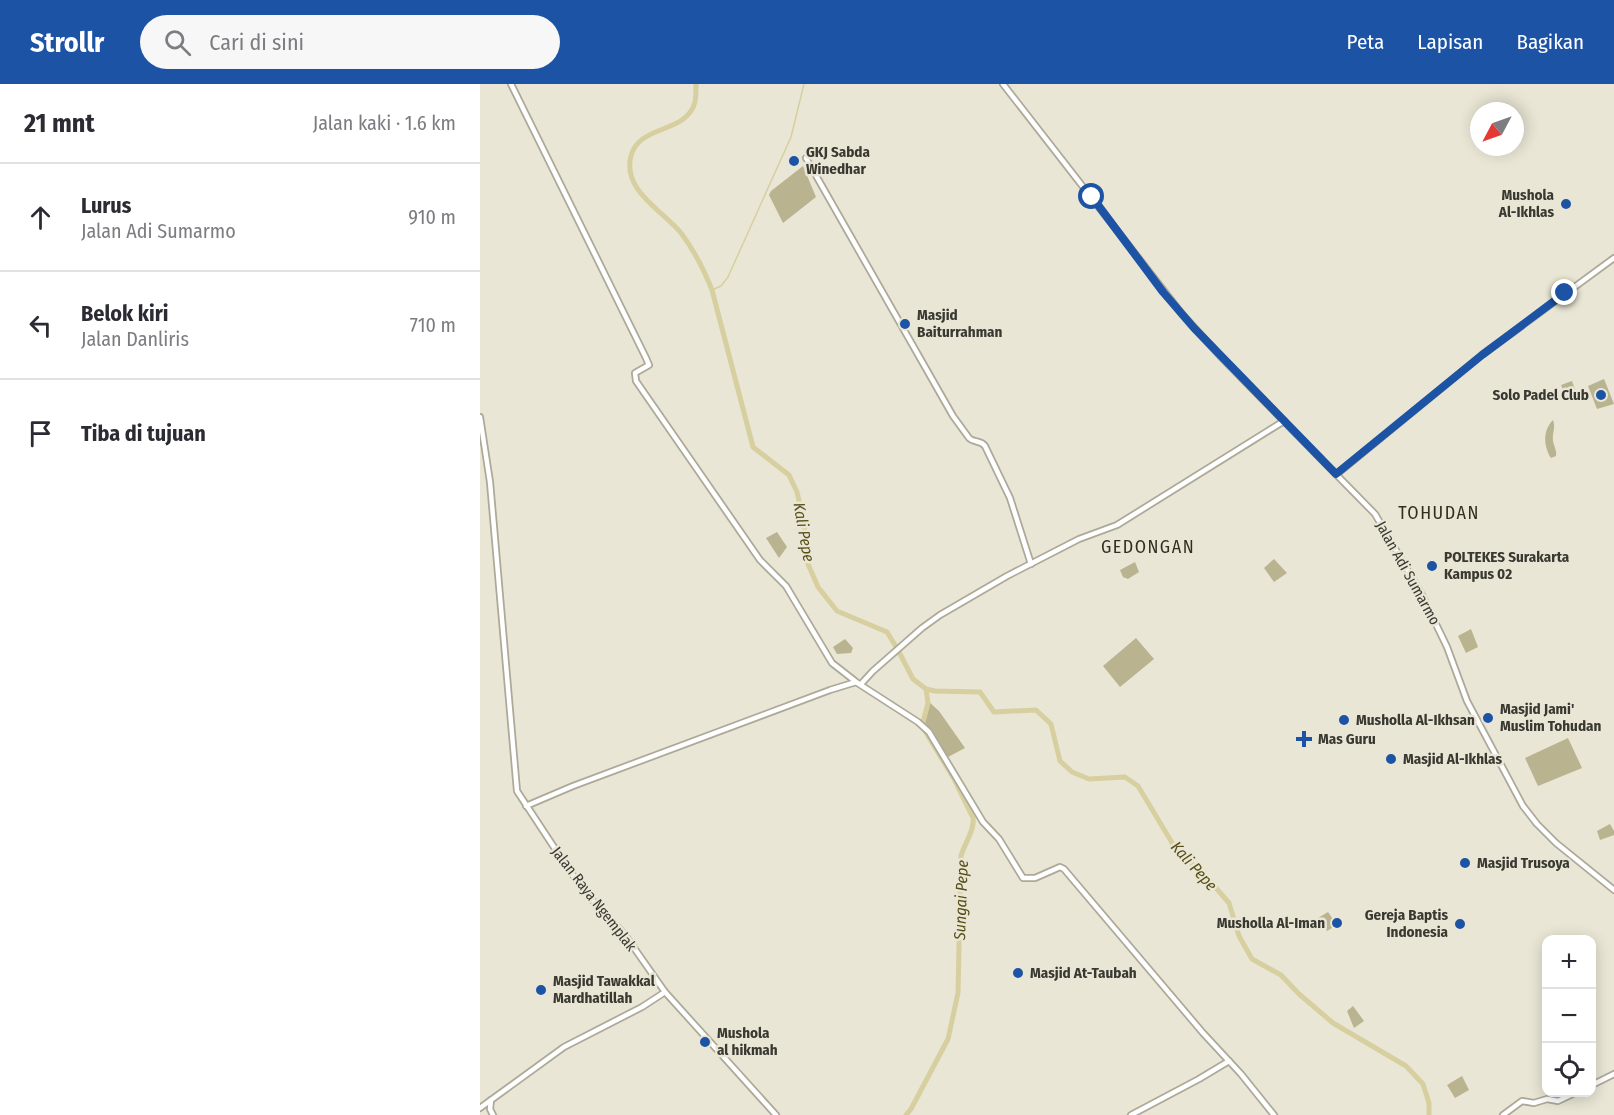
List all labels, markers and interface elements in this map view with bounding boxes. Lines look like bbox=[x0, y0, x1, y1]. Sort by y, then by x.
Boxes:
search box bbox=[140, 15, 560, 69]
text: Strollr bbox=[30, 26, 104, 59]
icon: search bbox=[161, 26, 194, 59]
text: Cari di sini bbox=[209, 29, 304, 56]
text: Peta bbox=[1347, 29, 1384, 55]
text: Lapisan bbox=[1417, 29, 1483, 55]
text: Bagikan bbox=[1516, 29, 1584, 55]
north arrow bbox=[1470, 102, 1524, 156]
text: 21 mnt bbox=[24, 108, 95, 139]
text: Jalan kaki · 1.6 km bbox=[313, 111, 456, 135]
place label: GKJ Sabda Winedhar bbox=[806, 143, 870, 178]
marker: GKJ Sabda Winedhar bbox=[787, 154, 801, 168]
route start bbox=[1078, 183, 1104, 209]
place label: Mushola Al-Ikhlas bbox=[1498, 186, 1555, 221]
text: Lurus bbox=[81, 192, 131, 219]
marker: Mushola Al-Ikhlas bbox=[1559, 197, 1573, 211]
icon: ahead bbox=[24, 201, 57, 234]
text: 910 m bbox=[408, 205, 456, 229]
text: Jalan Adi Sumarmo bbox=[81, 219, 236, 243]
route end bbox=[1551, 279, 1577, 305]
text: Belok kiri bbox=[81, 300, 169, 327]
place label: Masjid Baiturrahman bbox=[917, 306, 1003, 341]
icon: left bbox=[24, 309, 57, 342]
text: 710 m bbox=[410, 313, 456, 337]
marker: Masjid Baiturrahman bbox=[898, 317, 912, 331]
text: Jalan Danliris bbox=[81, 327, 189, 351]
place label: Solo Padel Club bbox=[1492, 386, 1589, 404]
marker: Solo Padel Club bbox=[1594, 388, 1608, 402]
icon: arrive bbox=[24, 417, 57, 450]
text: Tiba di tujuan bbox=[81, 420, 206, 447]
water label: Kali Pepe bbox=[789, 501, 819, 564]
district label: TOHUDAN bbox=[1398, 502, 1480, 524]
street label: Jalan Adi Sumarmo bbox=[1372, 518, 1444, 628]
district label: GEDONGAN bbox=[1101, 536, 1195, 558]
place label: POLTEKES Surakarta Kampus 02 bbox=[1444, 548, 1570, 583]
marker: POLTEKES Surakarta Kampus 02 bbox=[1425, 559, 1439, 573]
place label: Masjid Jami' Muslim Tohudan bbox=[1500, 700, 1602, 735]
place label: Musholla Al-Ikhsan bbox=[1356, 711, 1475, 729]
marker: Masjid Jami' Muslim Tohudan bbox=[1481, 711, 1495, 725]
marker: Musholla Al-Ikhsan bbox=[1337, 713, 1351, 727]
marker: Mas Guru bbox=[1295, 730, 1313, 748]
place label: Mas Guru bbox=[1318, 730, 1376, 748]
place label: Masjid Al-Ikhlas bbox=[1403, 750, 1502, 768]
marker: Masjid Al-Ikhlas bbox=[1384, 752, 1398, 766]
water label: Kali Pepe bbox=[1167, 837, 1221, 895]
street label: Jalan Raya Ngemplak bbox=[548, 843, 640, 955]
place label: Masjid Trusoya bbox=[1477, 854, 1570, 872]
marker: Masjid Trusoya bbox=[1458, 856, 1472, 870]
water label: Sungai Pepe bbox=[950, 859, 972, 941]
place label: Gereja Baptis Indonesia bbox=[1365, 906, 1449, 941]
place label: Musholla Al-Iman bbox=[1217, 914, 1325, 932]
marker: Musholla Al-Iman bbox=[1330, 916, 1344, 930]
marker: Gereja Baptis Indonesia bbox=[1453, 917, 1467, 931]
map controls bbox=[1542, 935, 1596, 1097]
button: + bbox=[1542, 935, 1596, 989]
place label: Masjid At-Taubah bbox=[1030, 964, 1137, 982]
marker: Masjid At-Taubah bbox=[1011, 966, 1025, 980]
place label: Masjid Tawakkal Mardhatillah bbox=[553, 972, 656, 1007]
marker: Masjid Tawakkal Mardhatillah bbox=[534, 983, 548, 997]
button: − bbox=[1542, 989, 1596, 1043]
place label: Mushola al hikmah bbox=[717, 1024, 778, 1059]
marker: Mushola al hikmah bbox=[698, 1035, 712, 1049]
button: locate bbox=[1542, 1043, 1596, 1097]

